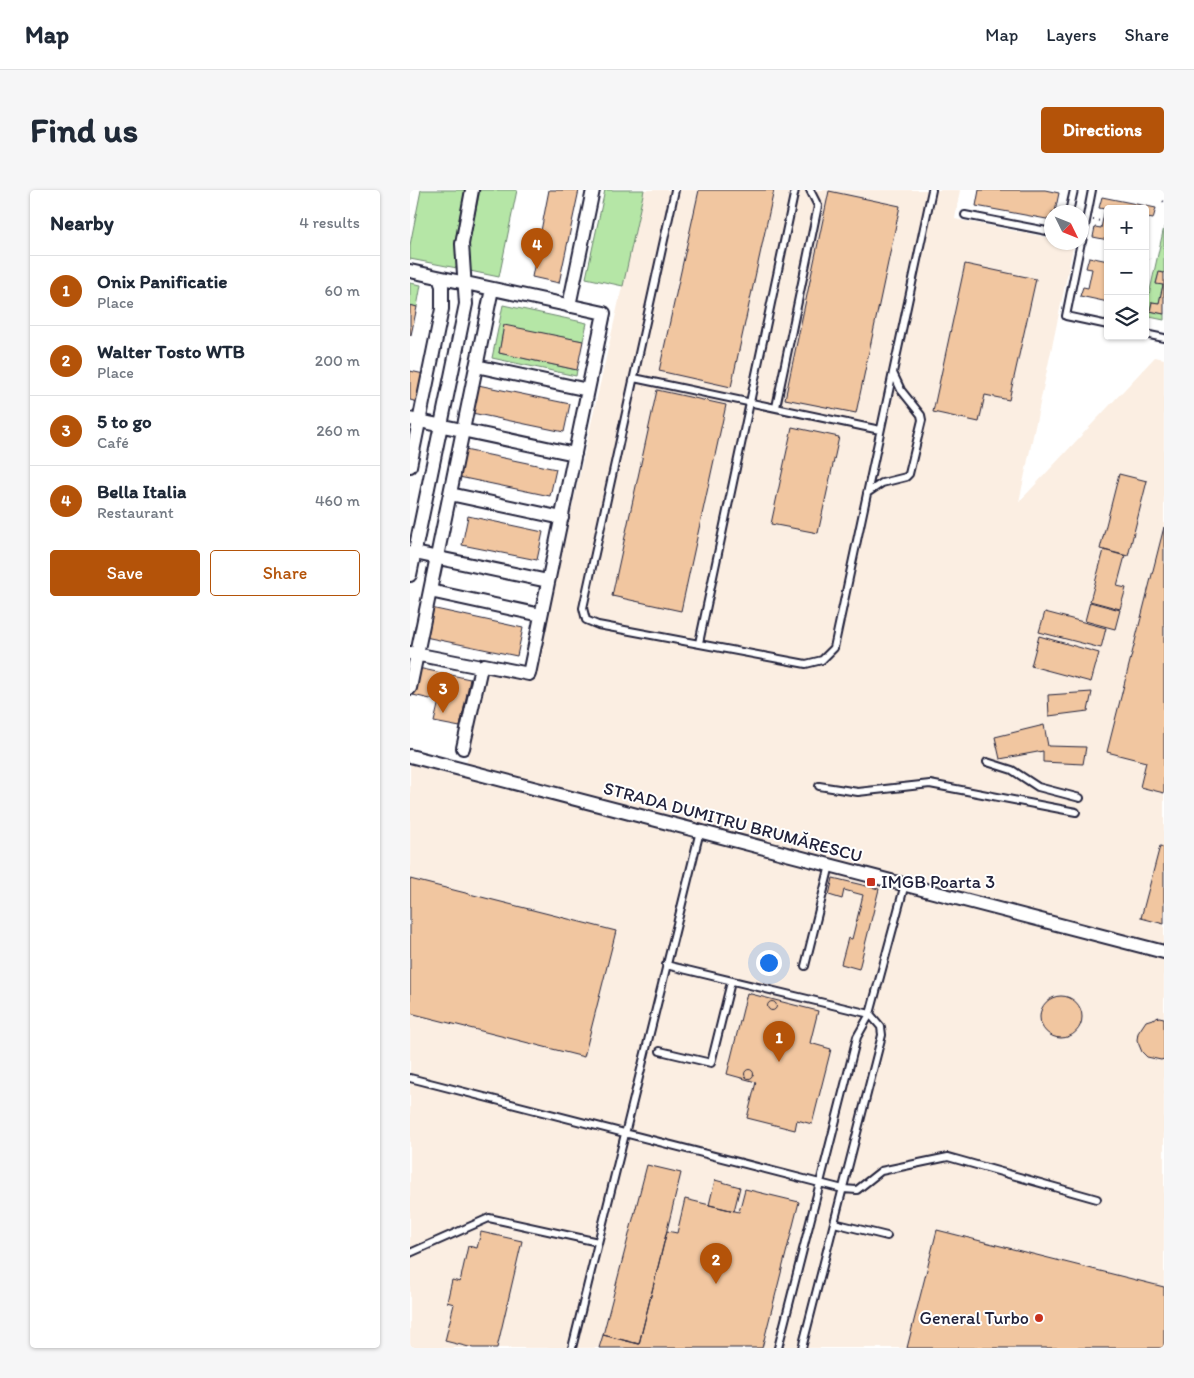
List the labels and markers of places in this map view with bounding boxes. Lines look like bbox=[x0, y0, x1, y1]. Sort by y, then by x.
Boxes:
pin: 4 bbox=[521, 228, 553, 269]
pin: 3 bbox=[427, 672, 459, 713]
place label: IMGB Poarta 3 bbox=[881, 871, 995, 893]
marker: IMGB Poarta 3 bbox=[865, 876, 877, 888]
pin: 1 bbox=[763, 1021, 795, 1062]
pin: 2 bbox=[700, 1243, 732, 1284]
place label: General Turbo bbox=[920, 1307, 1029, 1329]
marker: General Turbo bbox=[1033, 1312, 1045, 1324]

